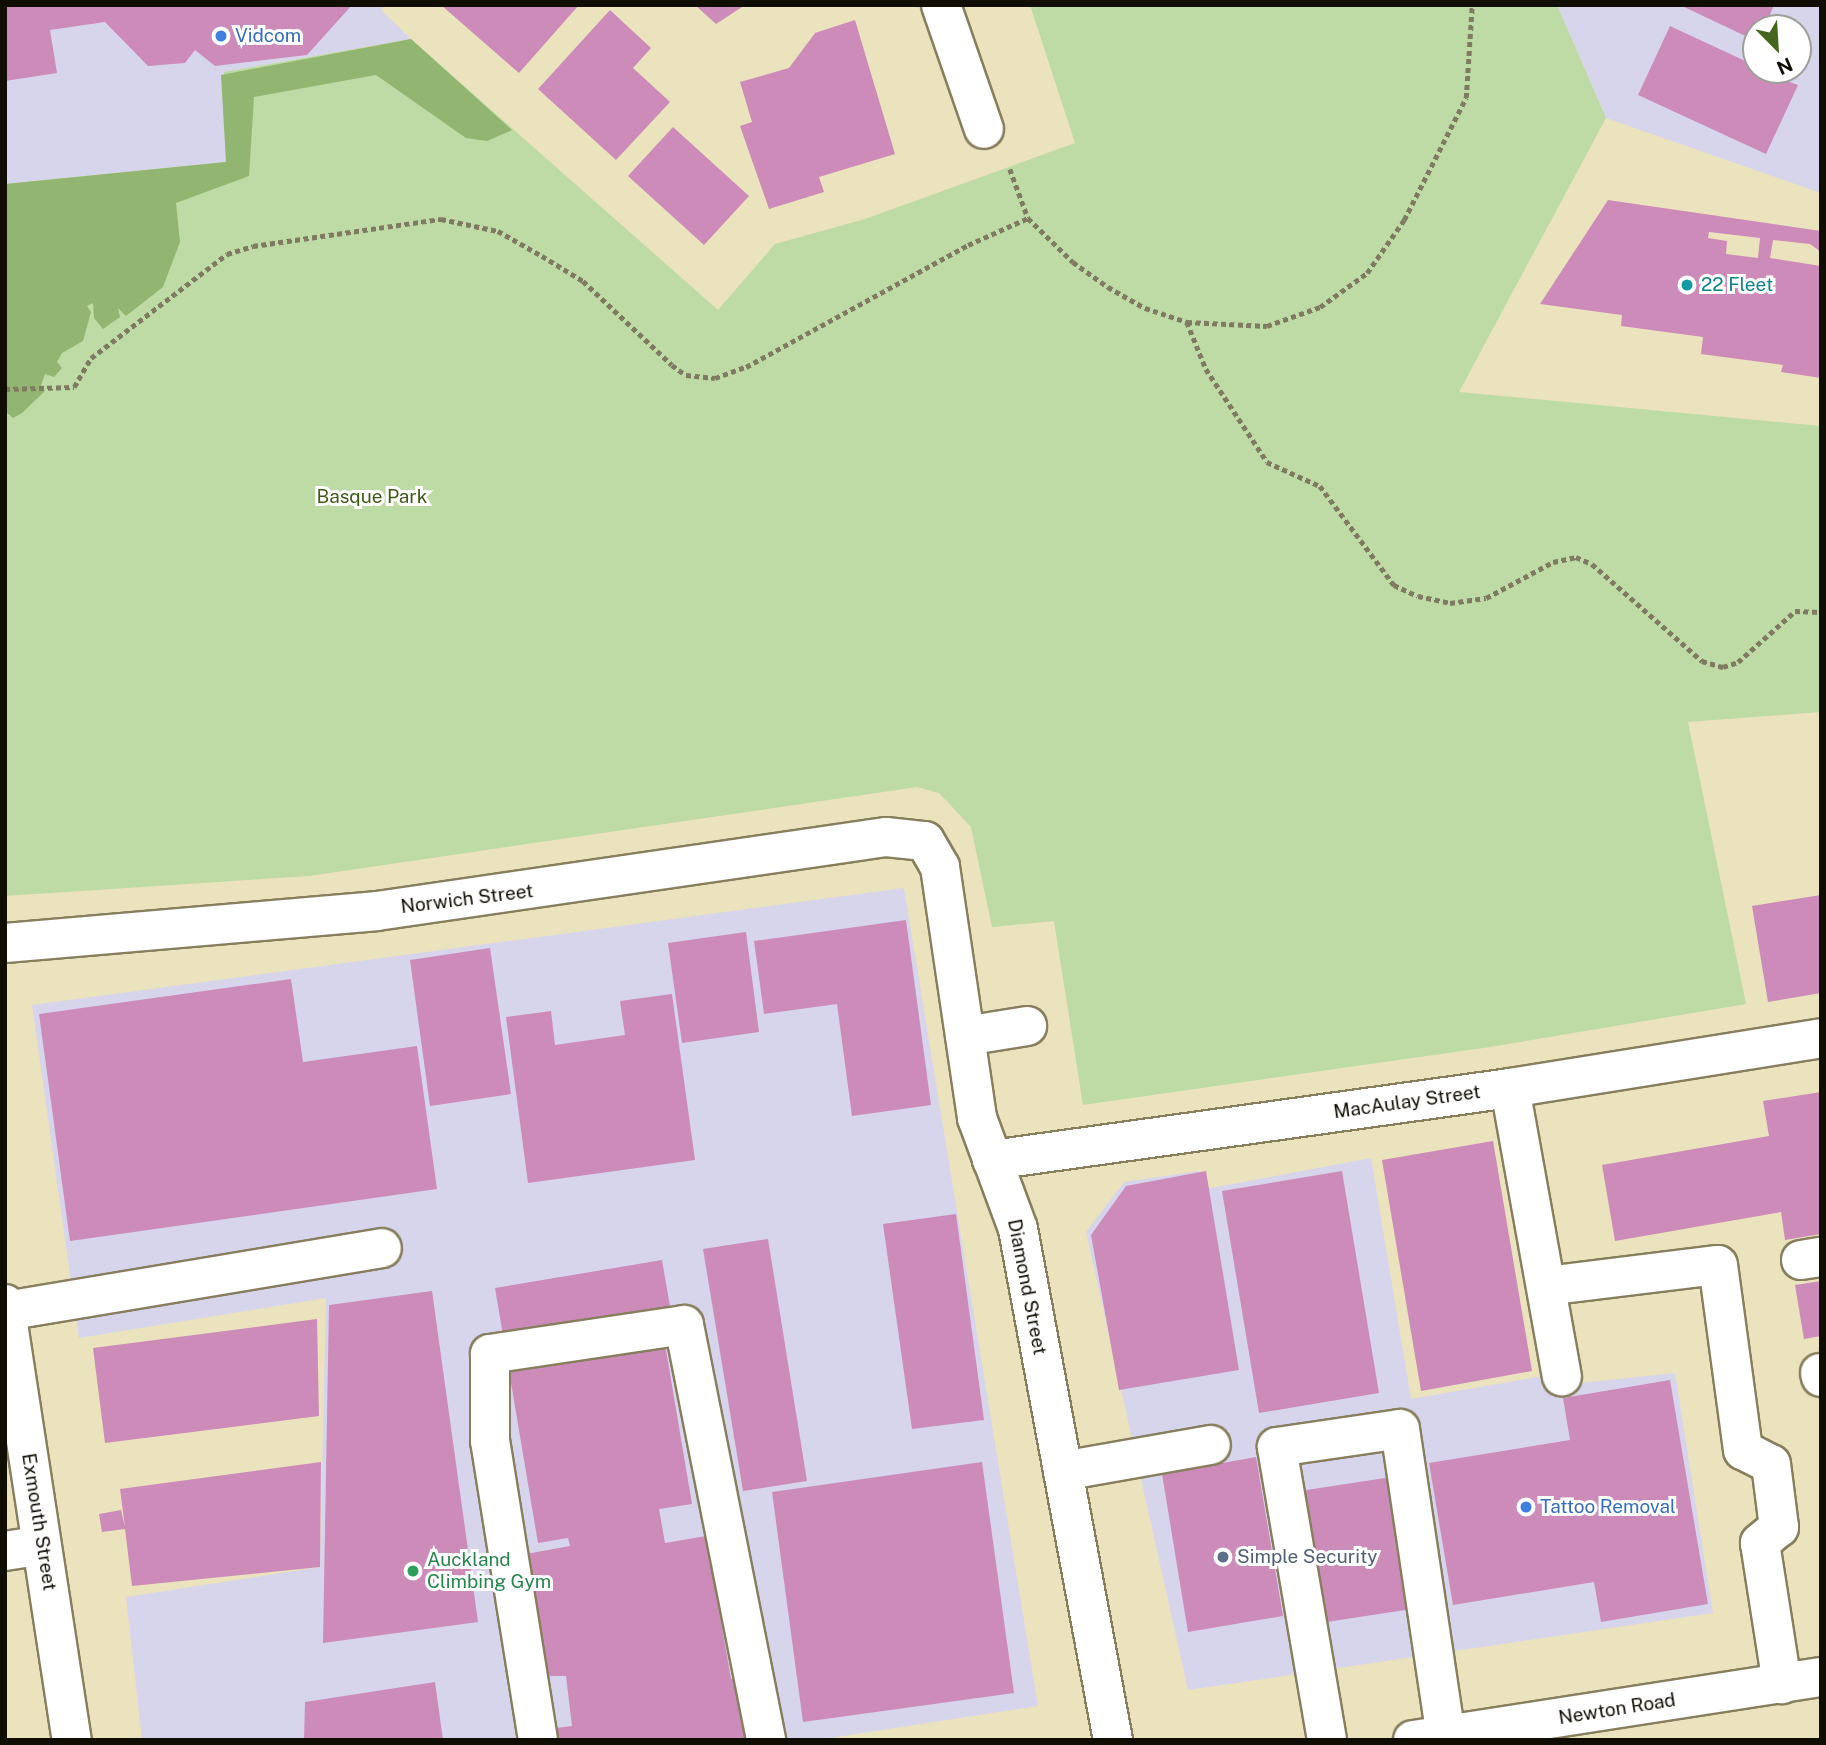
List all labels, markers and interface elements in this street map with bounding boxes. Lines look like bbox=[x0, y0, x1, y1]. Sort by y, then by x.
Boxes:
north arrow bbox=[1742, 14, 1812, 84]
place label: Vidcom bbox=[235, 25, 301, 47]
marker: Vidcom bbox=[213, 28, 229, 44]
text: N bbox=[1773, 53, 1796, 79]
place label: 22 Fleet bbox=[1701, 274, 1773, 296]
marker: 22 Fleet bbox=[1679, 277, 1695, 293]
park label: Basque Park bbox=[316, 486, 428, 508]
street label: Norwich Street bbox=[399, 880, 535, 918]
street label: MacAulay Street bbox=[1332, 1080, 1482, 1124]
street label: Diamond Street bbox=[1003, 1217, 1051, 1357]
street label: Exmouth Street bbox=[17, 1452, 61, 1592]
place label: Tattoo Removal bbox=[1540, 1496, 1676, 1518]
marker: Tattoo Removal bbox=[1518, 1499, 1534, 1515]
place label: Simple Security bbox=[1237, 1546, 1378, 1568]
place label: Auckland Climbing Gym bbox=[427, 1549, 551, 1593]
marker: Simple Security bbox=[1215, 1549, 1231, 1565]
marker: Auckland Climbing Gym bbox=[405, 1563, 421, 1579]
street label: Newton Road bbox=[1557, 1688, 1677, 1730]

